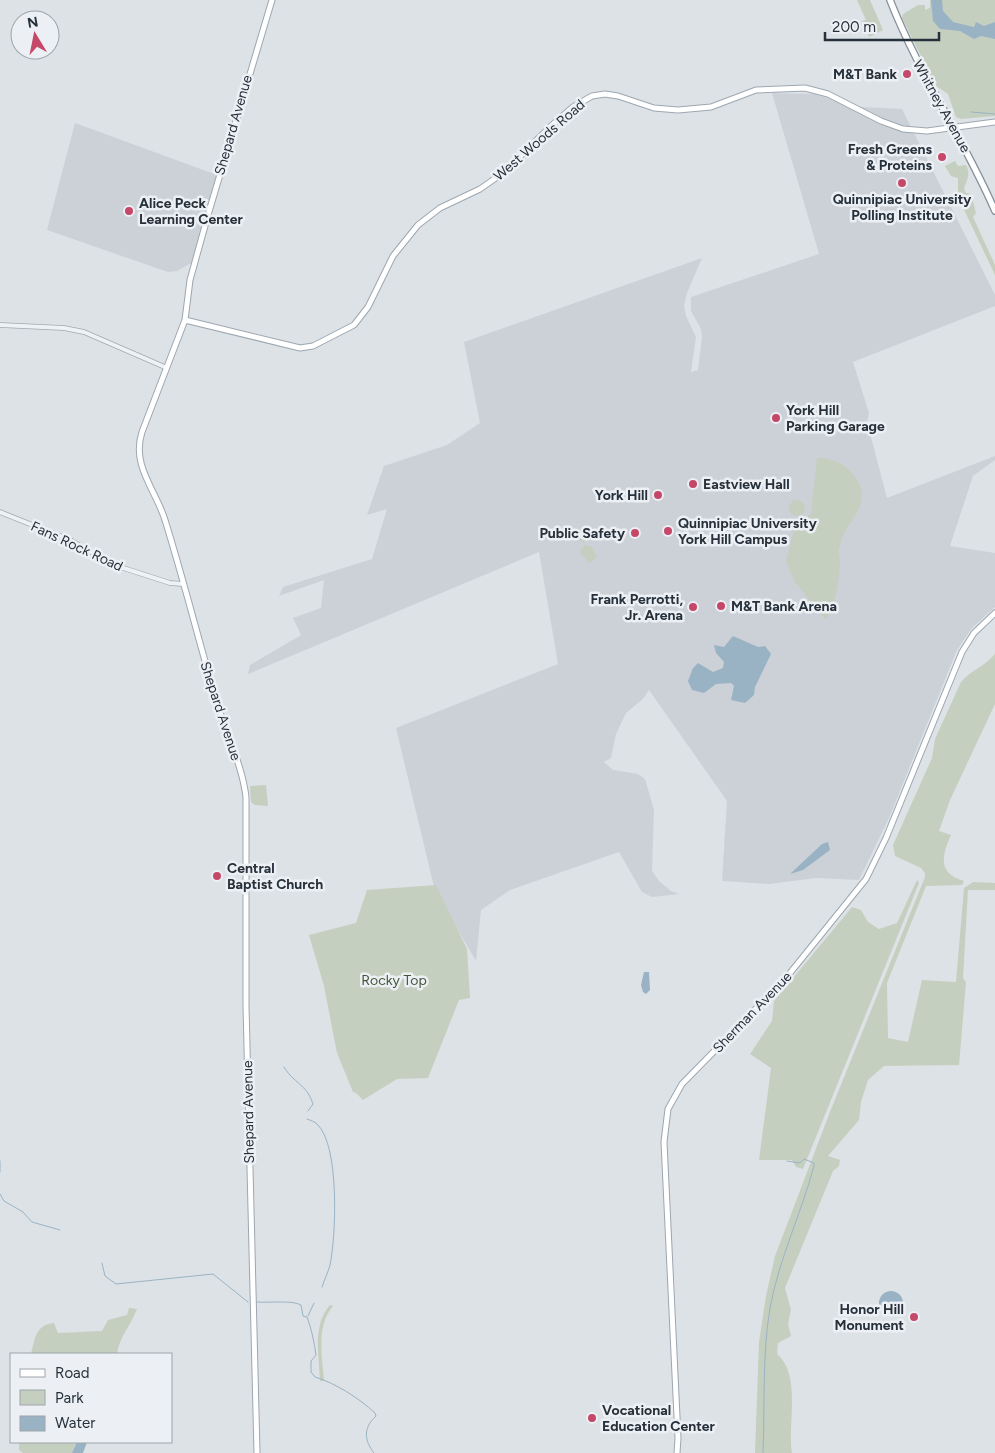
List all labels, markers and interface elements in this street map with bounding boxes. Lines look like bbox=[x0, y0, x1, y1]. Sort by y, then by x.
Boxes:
north arrow bbox=[10, 10, 60, 60]
scale bar bbox=[825, 10, 939, 42]
text: N bbox=[26, 13, 40, 32]
text: 200 m bbox=[832, 18, 876, 36]
street label: Whitney Avenue bbox=[909, 57, 974, 156]
place label: M&T Bank bbox=[833, 66, 897, 83]
marker: M&T Bank bbox=[901, 68, 913, 80]
street label: Shepard Avenue bbox=[211, 73, 256, 177]
street label: West Woods Road bbox=[490, 96, 588, 185]
place label: Fresh Greens & Proteins bbox=[848, 141, 932, 174]
marker: Fresh Greens & Proteins bbox=[936, 151, 948, 163]
marker: Quinnipiac University Polling Institute bbox=[896, 177, 908, 189]
place label: Quinnipiac University Polling Institute bbox=[833, 191, 972, 224]
place label: Alice Peck Learning Center bbox=[139, 195, 243, 228]
marker: Alice Peck Learning Center bbox=[123, 205, 135, 217]
place label: York Hill Parking Garage bbox=[786, 402, 885, 435]
marker: York Hill Parking Garage bbox=[770, 412, 782, 424]
place label: Eastview Hall bbox=[703, 476, 790, 493]
marker: Eastview Hall bbox=[687, 478, 699, 490]
place label: York Hill bbox=[595, 487, 648, 504]
marker: York Hill bbox=[652, 489, 664, 501]
place label: Quinnipiac University York Hill Campus bbox=[678, 515, 818, 548]
street label: Fans Rock Road bbox=[28, 518, 125, 575]
place label: Public Safety bbox=[539, 525, 626, 542]
marker: Quinnipiac University York Hill Campus bbox=[662, 525, 674, 537]
marker: Public Safety bbox=[629, 527, 641, 539]
place label: Frank Perrotti, Jr. Arena bbox=[590, 591, 683, 624]
place label: M&T Bank Arena bbox=[731, 598, 837, 615]
marker: M&T Bank Arena bbox=[715, 600, 727, 612]
marker: Frank Perrotti, Jr. Arena bbox=[687, 601, 699, 613]
street label: Shepard Avenue bbox=[196, 659, 245, 763]
place label: Central Baptist Church bbox=[227, 860, 323, 893]
marker: Central Baptist Church bbox=[211, 870, 223, 882]
street label: Sherman Avenue bbox=[709, 968, 796, 1057]
park label: Rocky Top bbox=[361, 972, 427, 989]
street label: Shepard Avenue bbox=[239, 1060, 258, 1164]
place label: Honor Hill Monument bbox=[834, 1301, 904, 1334]
marker: Honor Hill Monument bbox=[908, 1311, 920, 1323]
legend bbox=[10, 1353, 172, 1443]
text: Road bbox=[55, 1364, 90, 1382]
text: Park bbox=[55, 1389, 84, 1407]
place label: Vocational Education Center bbox=[602, 1402, 715, 1435]
marker: Vocational Education Center bbox=[586, 1412, 598, 1424]
text: Water bbox=[55, 1414, 95, 1432]

